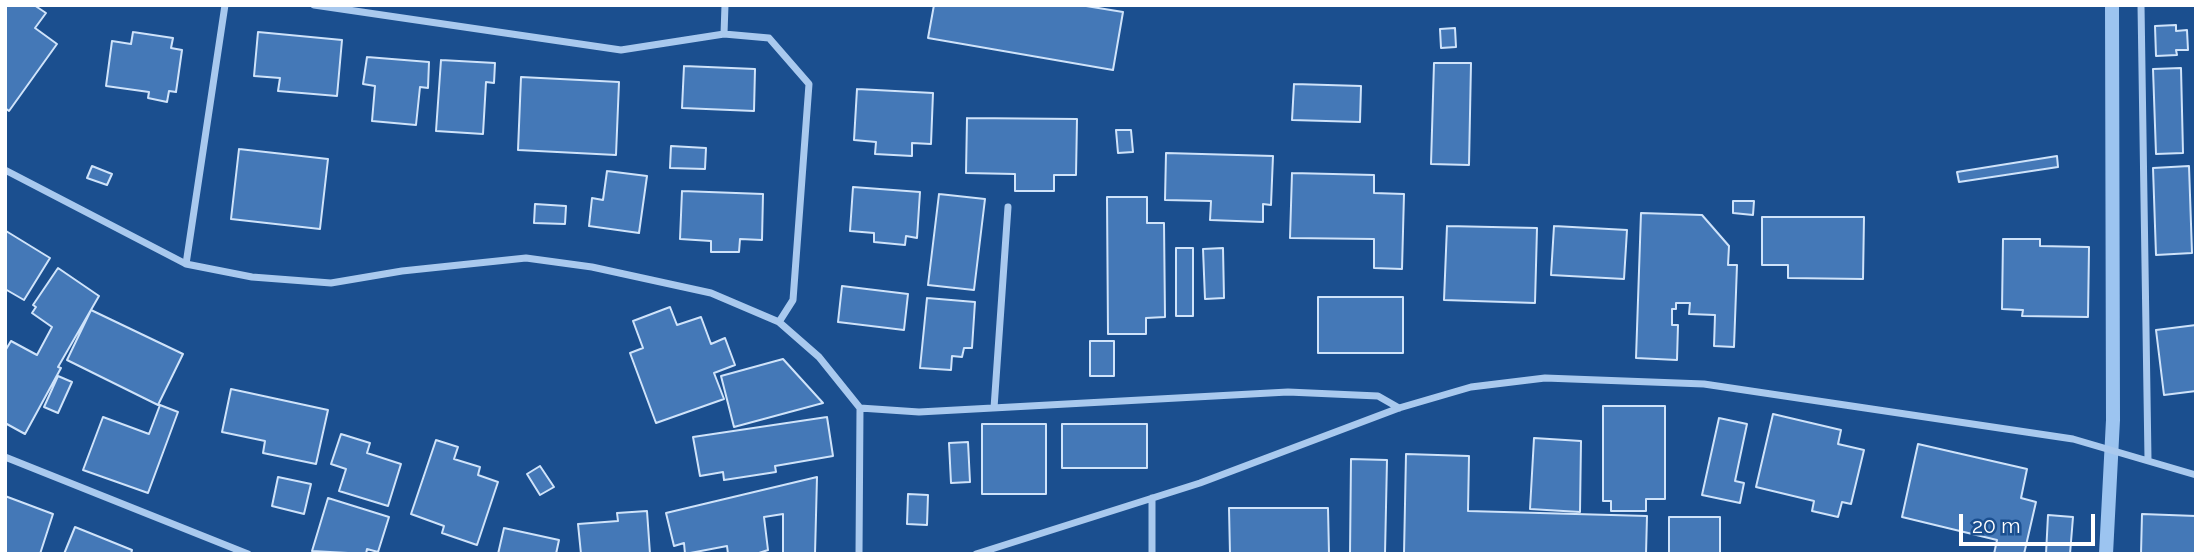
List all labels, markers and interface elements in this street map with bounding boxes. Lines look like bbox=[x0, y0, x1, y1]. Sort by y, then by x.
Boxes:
scale bar bbox=[1963, 500, 2100, 544]
text: 20 m bbox=[1972, 513, 2020, 538]

